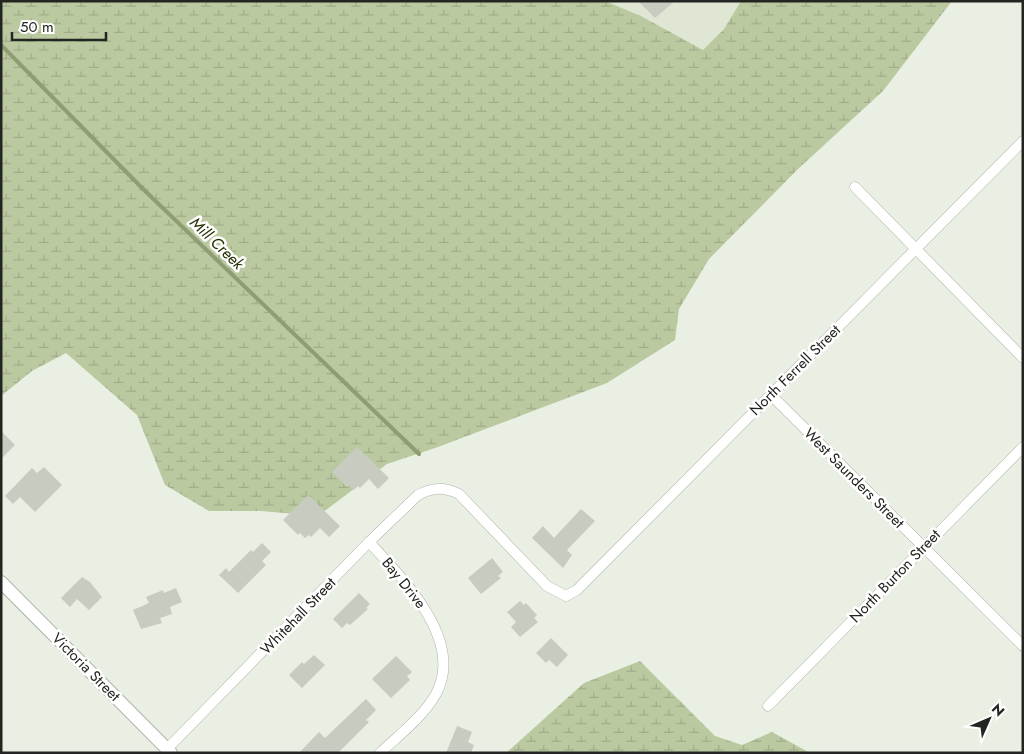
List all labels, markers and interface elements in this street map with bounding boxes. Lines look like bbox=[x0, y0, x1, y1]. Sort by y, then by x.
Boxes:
scale bar bbox=[12, 10, 106, 42]
text: 50 m bbox=[20, 16, 54, 38]
water label: Mill Creek bbox=[185, 211, 250, 275]
street label: North Ferrell Street bbox=[745, 319, 846, 420]
street label: West Saunders Street bbox=[799, 423, 910, 534]
street label: North Burton Street bbox=[845, 524, 946, 628]
street label: Bay Drive bbox=[377, 553, 432, 613]
street label: Whitehall Street bbox=[255, 572, 341, 660]
street label: Victoria Street bbox=[47, 628, 126, 707]
north arrow bbox=[964, 694, 1014, 744]
text: N bbox=[987, 699, 1009, 721]

